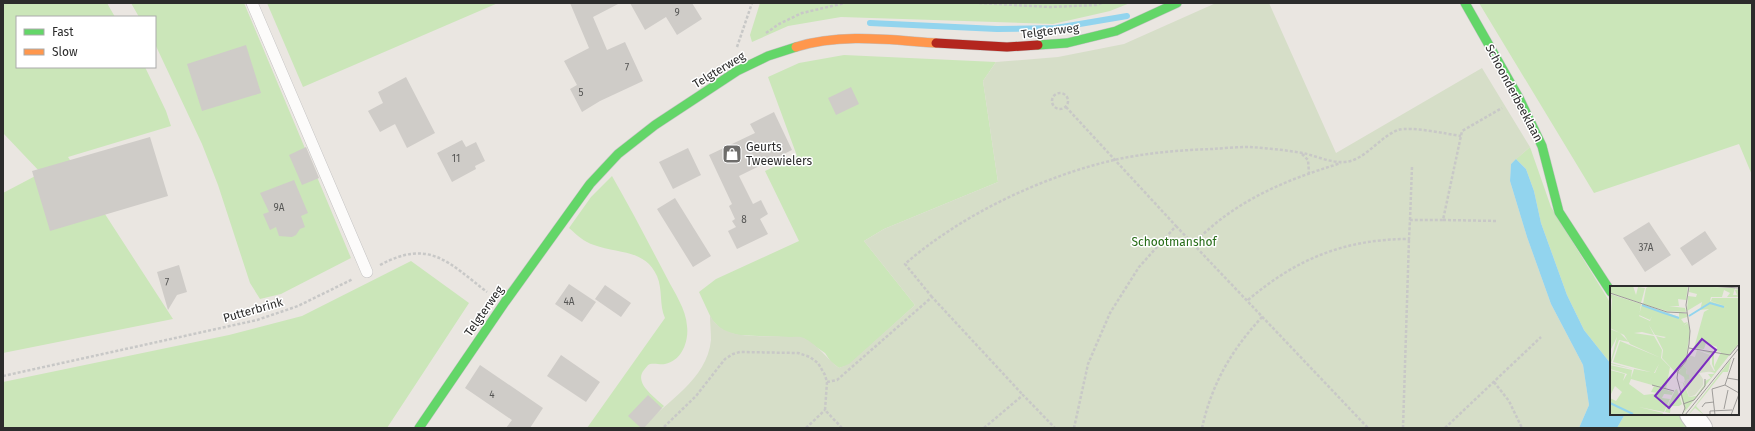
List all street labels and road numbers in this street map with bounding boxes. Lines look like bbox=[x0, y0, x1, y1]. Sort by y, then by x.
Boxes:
street label: Telgterweg bbox=[1020, 20, 1081, 42]
street label: Schoonderbeeklaan bbox=[1482, 42, 1546, 144]
street label: Telgterweg bbox=[690, 49, 748, 91]
street label: Telgterweg bbox=[461, 282, 507, 339]
street label: Putterbrink bbox=[221, 295, 285, 325]

